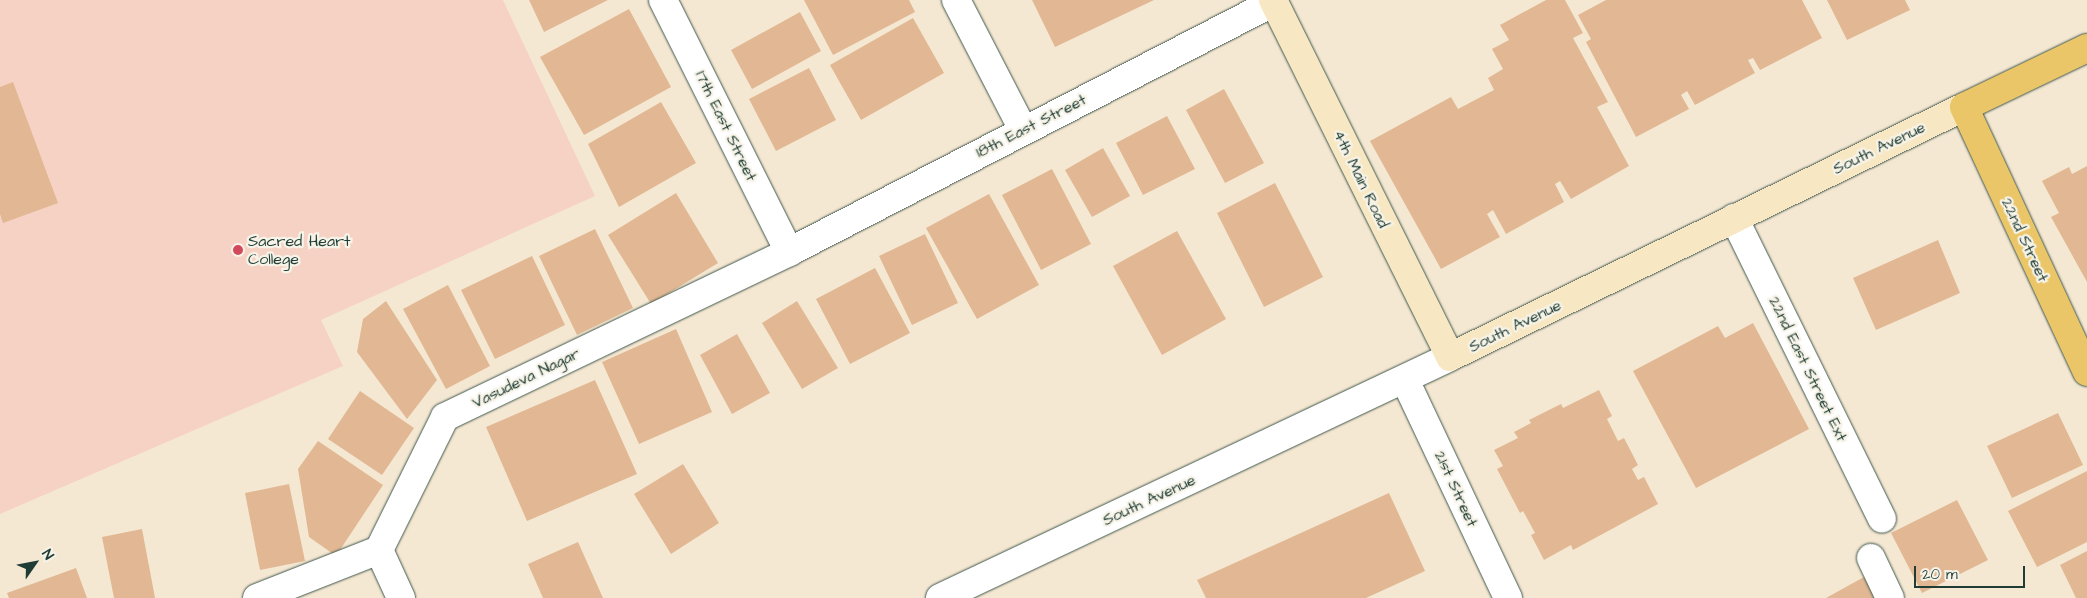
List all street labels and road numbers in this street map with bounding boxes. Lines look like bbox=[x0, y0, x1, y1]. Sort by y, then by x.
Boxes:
street label: 17th East Street bbox=[691, 68, 761, 184]
street label: 18th East Street bbox=[973, 90, 1089, 162]
street label: South Avenue bbox=[1830, 117, 1928, 179]
street label: 4th Main Road bbox=[1329, 127, 1393, 231]
street label: 22nd Street bbox=[1997, 195, 2053, 285]
street label: 22nd East Street Ext bbox=[1765, 293, 1851, 445]
street label: South Avenue bbox=[1466, 295, 1564, 357]
street label: Vasudeva Nagar bbox=[469, 344, 583, 412]
street label: 21st Street bbox=[1430, 448, 1482, 530]
street label: South Avenue bbox=[1100, 470, 1198, 530]

